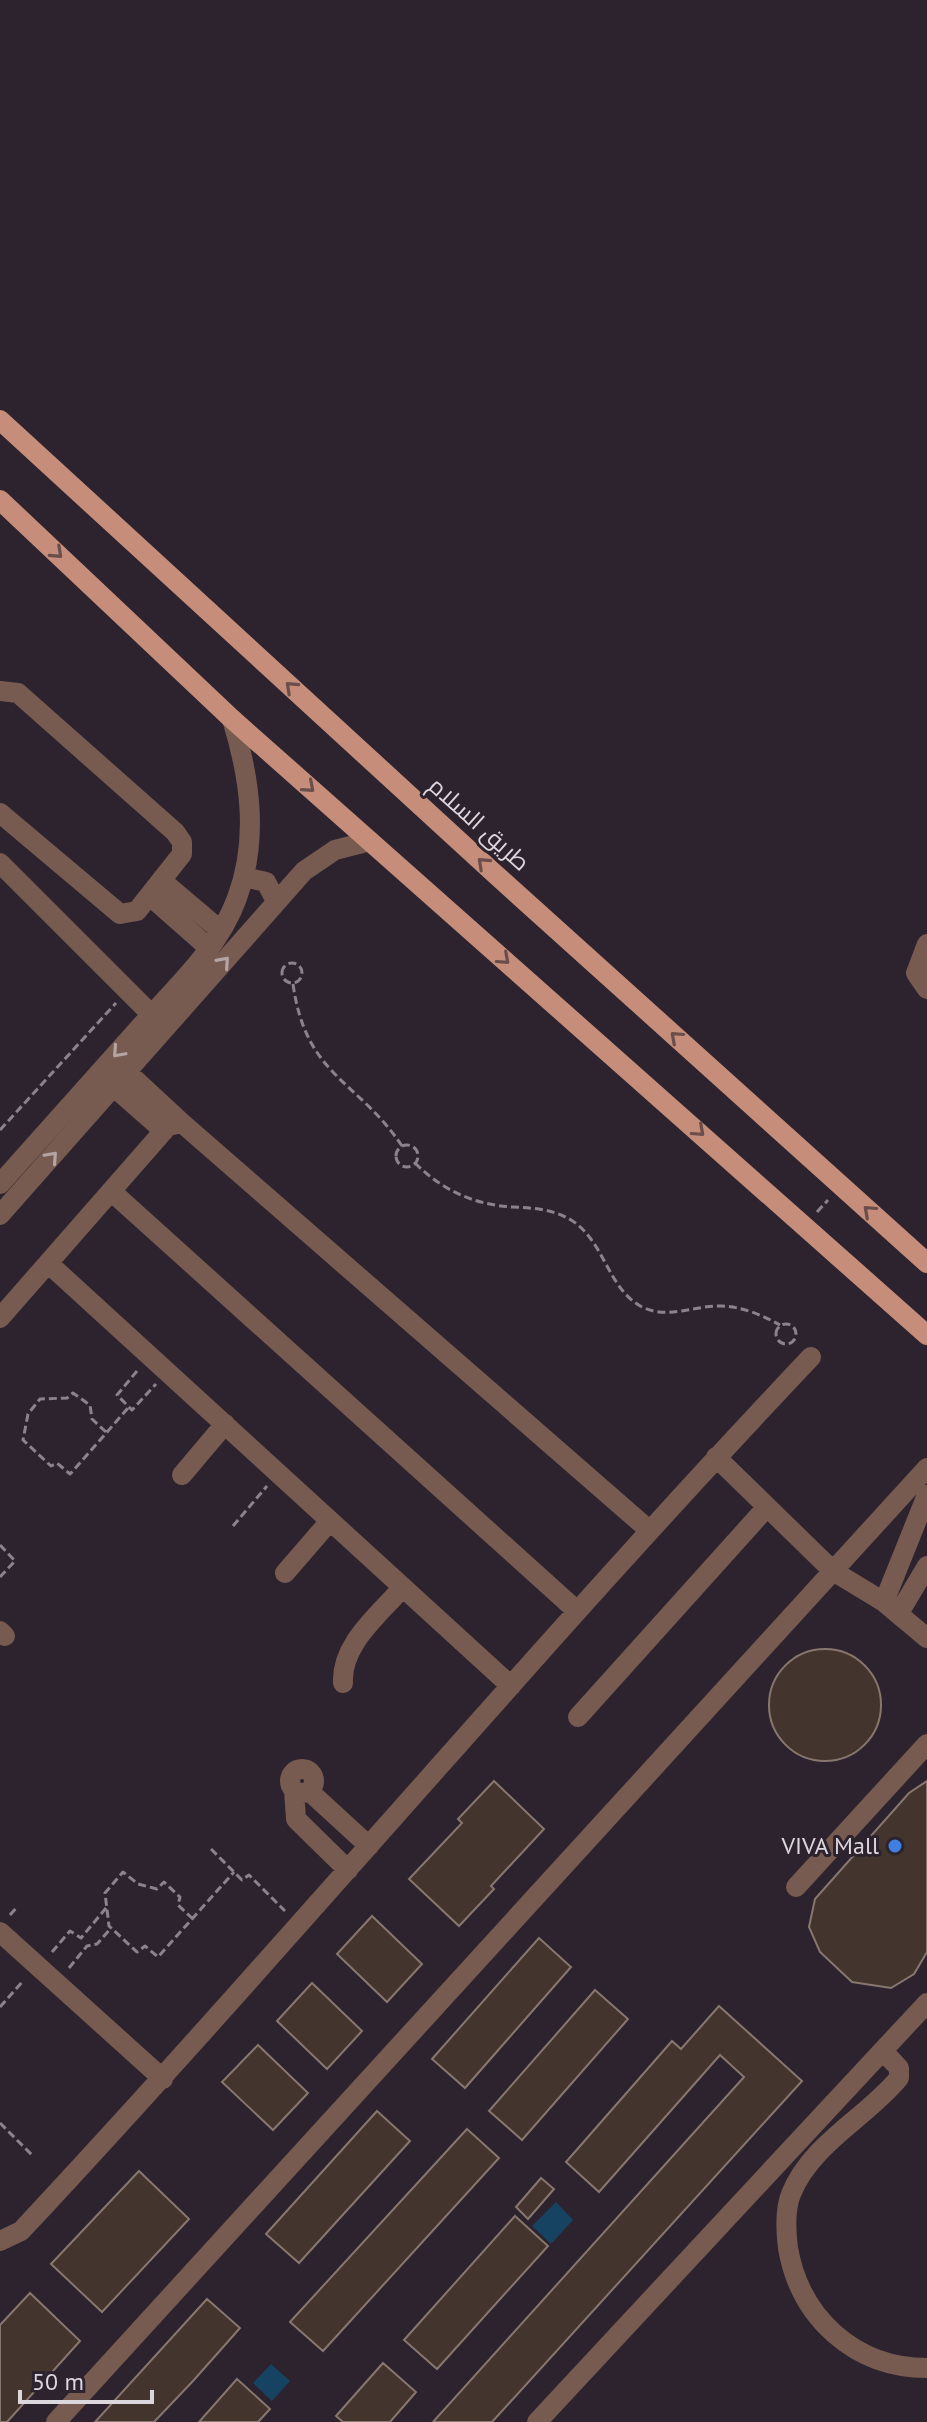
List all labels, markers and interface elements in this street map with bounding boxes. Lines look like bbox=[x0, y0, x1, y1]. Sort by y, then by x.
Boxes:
one-way arrow bbox=[48, 544, 62, 559]
one-way arrow bbox=[286, 681, 300, 696]
street label: طريق السلام bbox=[421, 770, 537, 878]
one-way arrow bbox=[300, 777, 315, 792]
one-way arrow bbox=[477, 858, 492, 872]
one-way arrow bbox=[495, 949, 510, 964]
one-way arrow bbox=[214, 956, 228, 971]
one-way arrow bbox=[670, 1032, 685, 1046]
one-way arrow bbox=[113, 1043, 127, 1057]
one-way arrow bbox=[689, 1122, 704, 1136]
one-way arrow bbox=[42, 1151, 56, 1166]
one-way arrow bbox=[864, 1205, 878, 1220]
place label: VIVA Mall bbox=[780, 1830, 879, 1861]
marker: VIVA Mall bbox=[886, 1837, 904, 1855]
scale bar bbox=[20, 2354, 152, 2404]
text: 50 m bbox=[32, 2366, 84, 2397]

